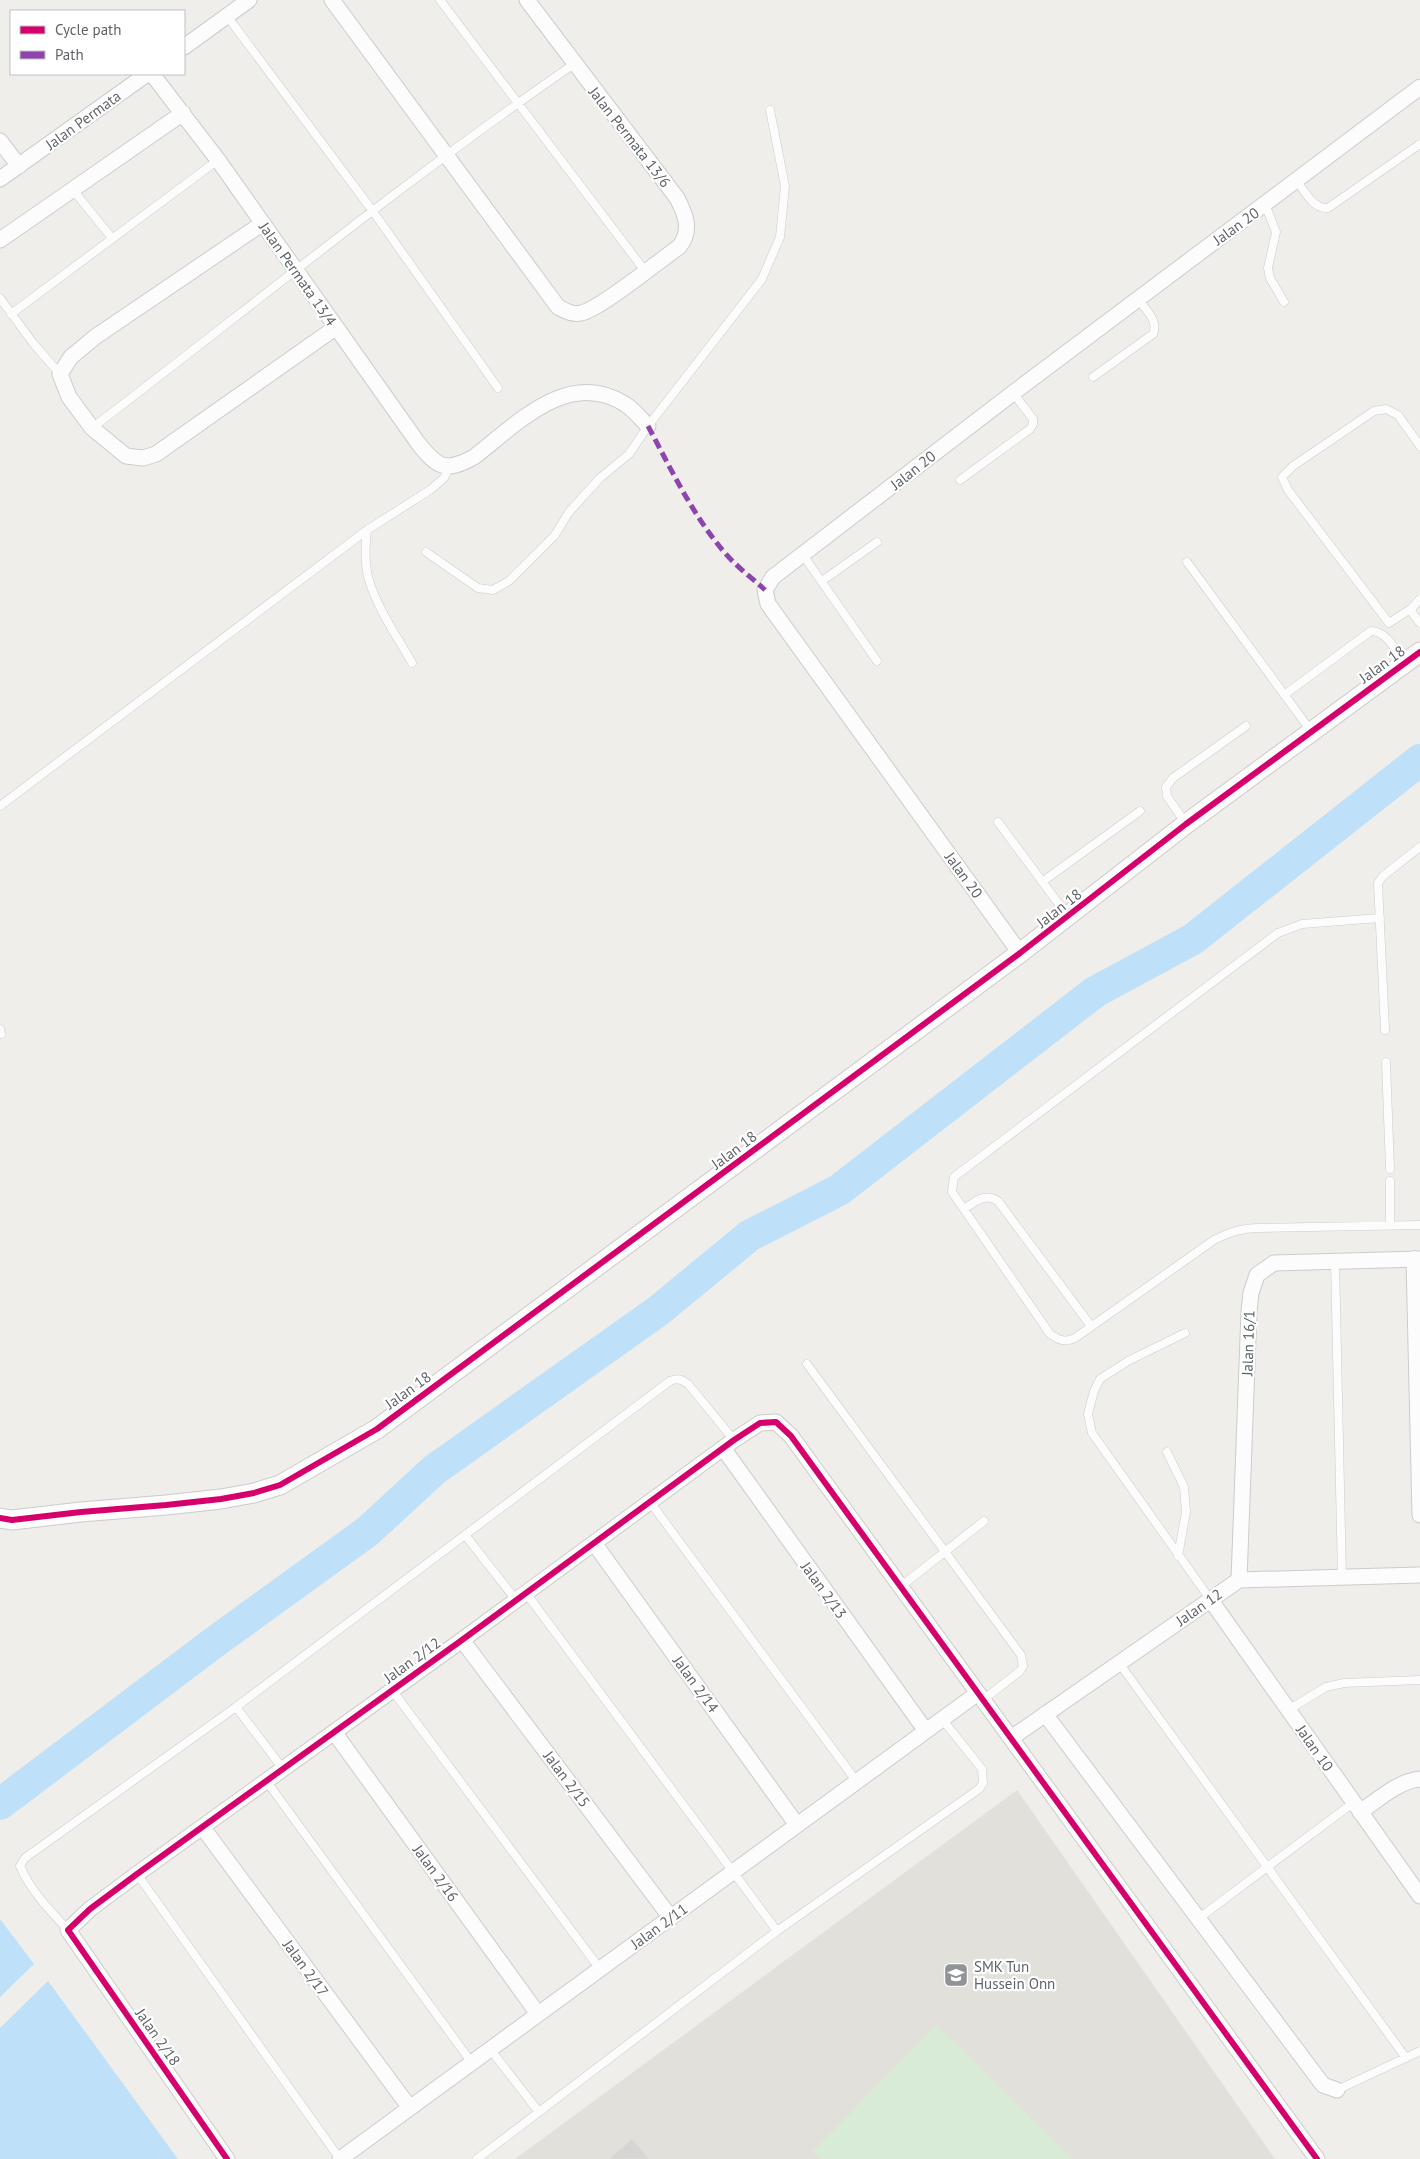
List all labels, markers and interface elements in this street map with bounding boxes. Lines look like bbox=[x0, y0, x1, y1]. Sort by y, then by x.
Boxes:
legend bbox=[10, 10, 185, 75]
text: Cycle path bbox=[55, 20, 121, 39]
text: Path bbox=[55, 45, 84, 64]
street label: Jalan Permata 13/6 bbox=[584, 82, 675, 191]
street label: Jalan Permata bbox=[41, 86, 124, 154]
street label: Jalan 20 bbox=[1208, 203, 1263, 250]
street label: Jalan Permata 13/4 bbox=[255, 218, 341, 330]
street label: Jalan 20 bbox=[886, 446, 939, 494]
street label: Jalan 18 bbox=[1354, 641, 1409, 688]
street label: Jalan 20 bbox=[940, 847, 987, 902]
street label: Jalan 18 bbox=[1032, 884, 1085, 932]
street label: Jalan 18 bbox=[707, 1127, 761, 1174]
street label: Jalan 16/1 bbox=[1237, 1310, 1259, 1377]
street label: Jalan 18 bbox=[380, 1367, 435, 1414]
street label: Jalan 2/13 bbox=[796, 1557, 851, 1622]
street label: Jalan 12 bbox=[1171, 1584, 1226, 1630]
street label: Jalan 2/12 bbox=[379, 1633, 444, 1688]
street label: Jalan 2/14 bbox=[668, 1651, 723, 1716]
street label: Jalan 10 bbox=[1292, 1720, 1338, 1775]
street label: Jalan 2/15 bbox=[539, 1746, 594, 1811]
street label: Jalan 2/16 bbox=[408, 1840, 463, 1905]
street label: Jalan 2/11 bbox=[626, 1899, 691, 1954]
street label: Jalan 2/17 bbox=[278, 1935, 333, 2000]
place label: SMK Tun Hussein Onn bbox=[974, 1957, 1055, 1993]
school or university icon: SMK Tun Hussein Onn bbox=[943, 1962, 969, 1988]
street label: Jalan 2/18 bbox=[131, 2004, 185, 2069]

